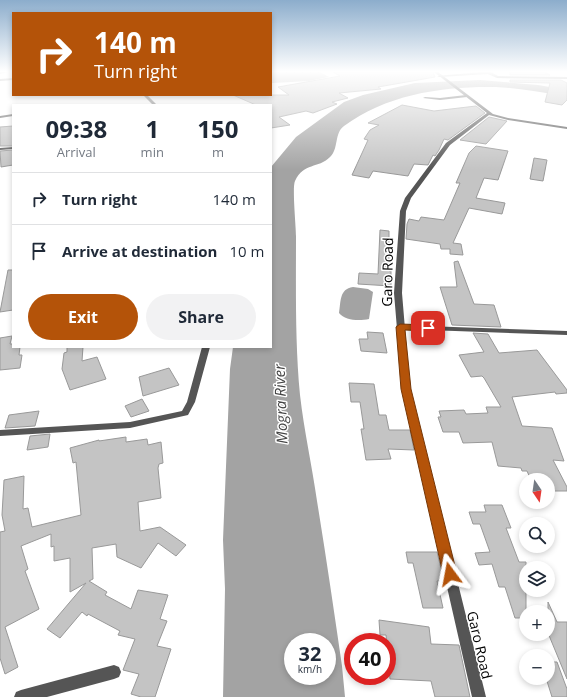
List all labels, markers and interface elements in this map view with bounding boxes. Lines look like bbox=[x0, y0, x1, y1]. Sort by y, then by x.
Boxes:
text: 140 m bbox=[94, 23, 177, 61]
icon: right bbox=[28, 28, 80, 80]
text: Turn right bbox=[94, 59, 177, 83]
text: 09:38 bbox=[45, 112, 107, 145]
text: 1 bbox=[145, 112, 159, 145]
text: 150 bbox=[197, 112, 239, 145]
text: Arrival bbox=[57, 143, 96, 161]
text: min bbox=[141, 143, 164, 161]
text: m bbox=[212, 143, 224, 161]
icon: right bbox=[28, 188, 50, 210]
text: Turn right bbox=[62, 189, 137, 209]
text: 140 m bbox=[212, 189, 256, 209]
street label: Garo Road bbox=[377, 237, 397, 307]
icon: arrive bbox=[28, 240, 50, 262]
text: Arrive at destination bbox=[62, 241, 217, 261]
text: 10 m bbox=[229, 241, 264, 261]
button: Exit bbox=[28, 294, 138, 340]
button: Share bbox=[146, 294, 256, 340]
pin bbox=[411, 311, 445, 345]
icon: arrive bbox=[417, 317, 439, 339]
water label: Mogra River bbox=[269, 363, 291, 444]
north arrow bbox=[519, 473, 555, 509]
map controls bbox=[519, 473, 555, 685]
button: search bbox=[519, 517, 555, 553]
position arrow bbox=[429, 553, 471, 595]
button: layers bbox=[519, 561, 555, 597]
button: + bbox=[519, 605, 555, 641]
street label: Garo Road bbox=[463, 609, 497, 681]
speed limit sign: 40 bbox=[344, 633, 396, 685]
text: 32 bbox=[299, 640, 321, 667]
button: − bbox=[519, 649, 555, 685]
text: km/h bbox=[298, 662, 322, 676]

